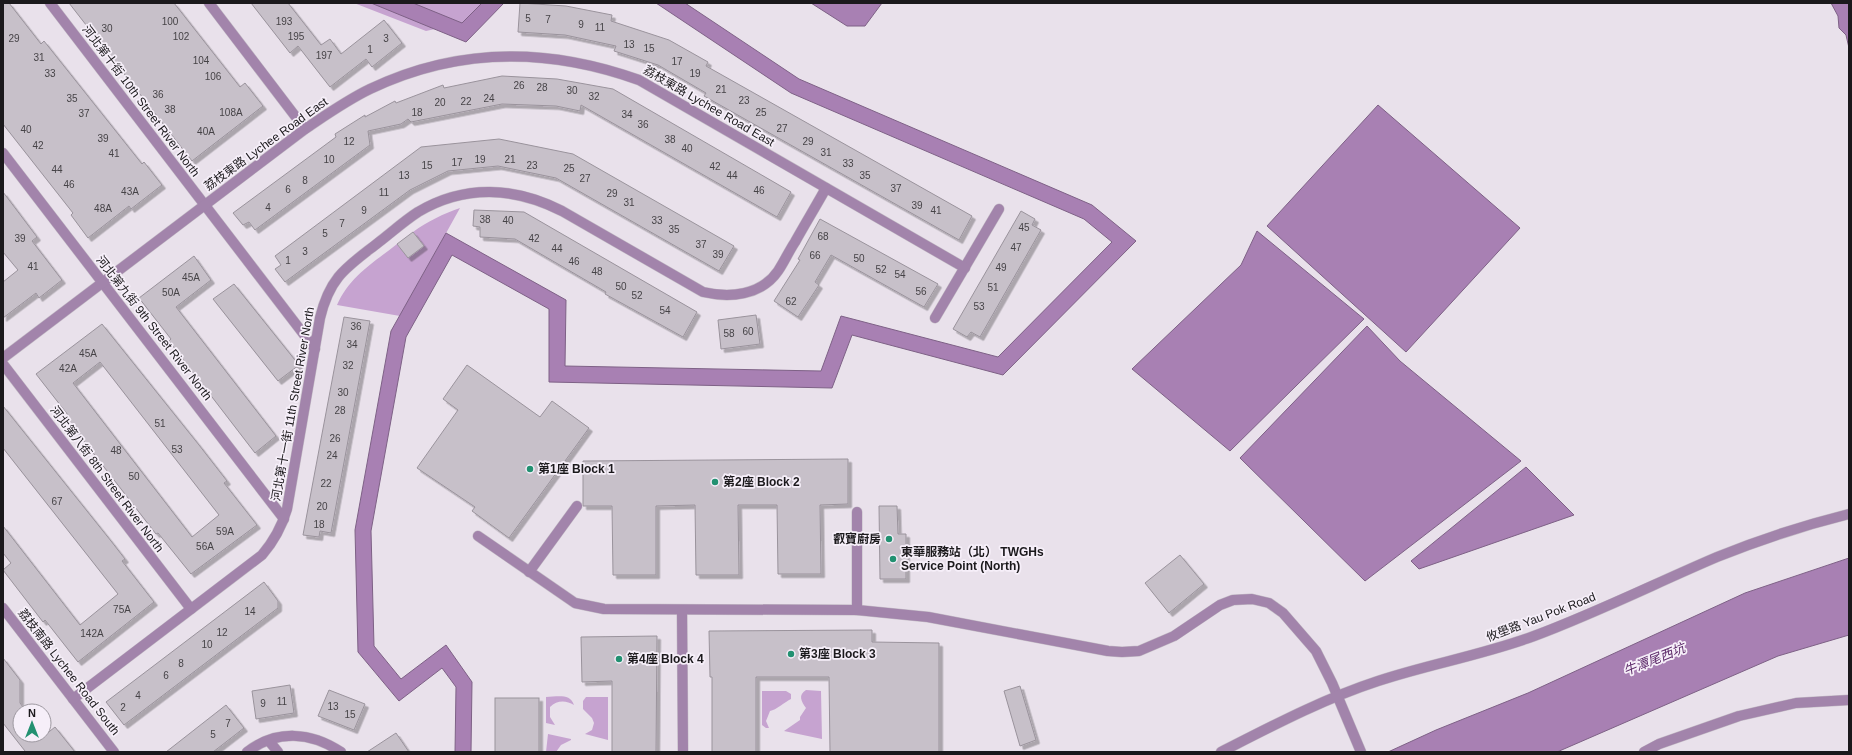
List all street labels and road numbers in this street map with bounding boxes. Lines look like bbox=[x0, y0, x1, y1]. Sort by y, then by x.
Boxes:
street label: 河北第十街 10th Street River North bbox=[79, 22, 203, 180]
street label: 荔枝東路 Lychee Road East bbox=[641, 63, 778, 150]
street label: 荔枝東路 Lychee Road East bbox=[202, 94, 331, 193]
street label: 河北第九街 9th Street River North bbox=[93, 253, 215, 403]
street label: 河北第十一街 11th Street River North bbox=[269, 306, 317, 502]
street label: 河北第八街 8th Street River North bbox=[47, 403, 167, 555]
street label: 攸壆路 Yau Pok Road bbox=[1484, 590, 1598, 644]
street label: 荔枝南路 Lychee Road South bbox=[15, 606, 123, 738]

